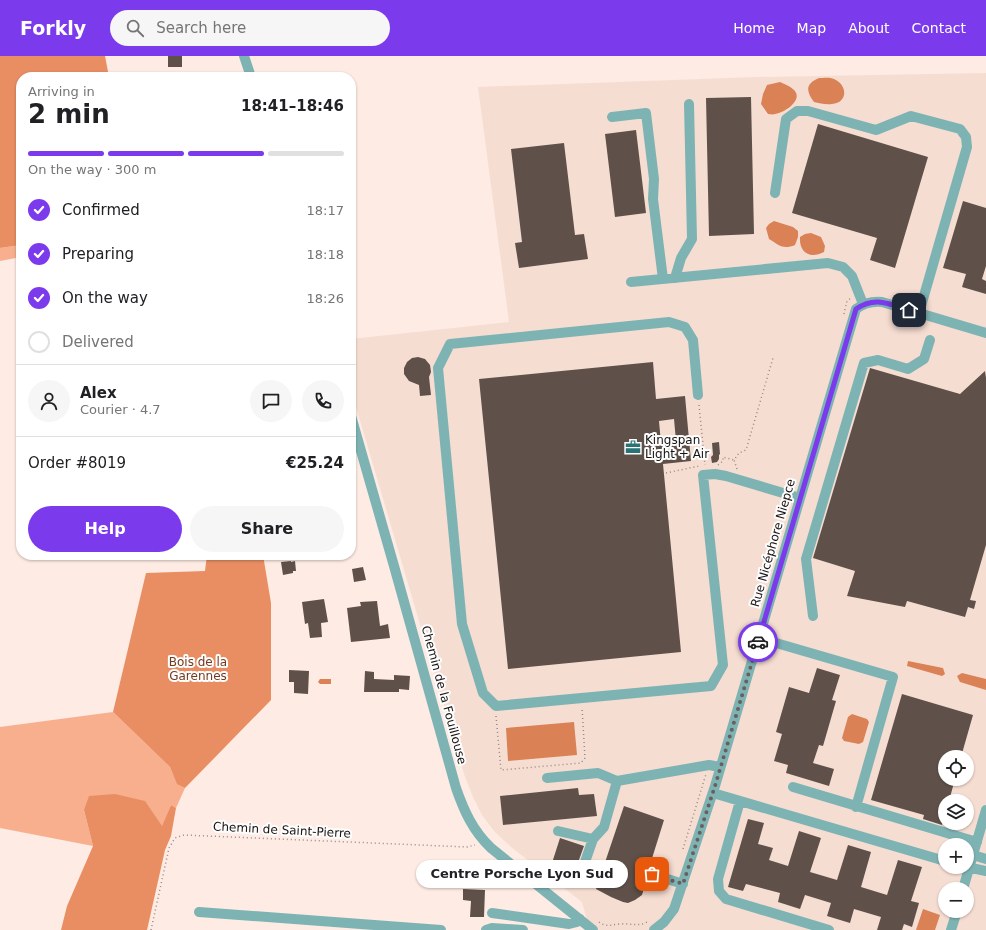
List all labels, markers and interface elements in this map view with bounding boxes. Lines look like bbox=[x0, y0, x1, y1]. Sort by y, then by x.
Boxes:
search box bbox=[110, 10, 390, 46]
text: Forkly bbox=[20, 17, 86, 39]
icon: search bbox=[124, 17, 146, 39]
text: Search here bbox=[156, 19, 246, 37]
text: Home bbox=[733, 20, 775, 36]
text: Map bbox=[797, 20, 826, 36]
text: About bbox=[848, 20, 890, 36]
text: Contact bbox=[912, 20, 966, 36]
text: Arriving in bbox=[28, 84, 95, 99]
text: 18:41–18:46 bbox=[241, 97, 344, 115]
text: 2 min bbox=[28, 99, 110, 129]
text: On the way · 300 m bbox=[28, 162, 156, 177]
icon: check bbox=[28, 199, 50, 221]
text: Confirmed bbox=[62, 201, 140, 219]
text: 18:17 bbox=[307, 203, 344, 218]
icon: check bbox=[28, 243, 50, 265]
text: Preparing bbox=[62, 245, 134, 263]
text: 18:18 bbox=[307, 247, 344, 262]
icon: check bbox=[28, 287, 50, 309]
text: On the way bbox=[62, 289, 148, 307]
text: 18:26 bbox=[307, 291, 344, 306]
pin bbox=[892, 293, 926, 327]
icon: home bbox=[898, 299, 920, 321]
text: Delivered bbox=[62, 333, 134, 351]
button: person bbox=[28, 380, 70, 422]
button: chat bbox=[250, 380, 292, 422]
button: phone bbox=[302, 380, 344, 422]
text: Alex bbox=[80, 384, 117, 402]
text: Courier · 4.7 bbox=[80, 402, 161, 417]
place label: Kingspan Light + Air bbox=[645, 433, 709, 461]
office icon: Kingspan Light + Air bbox=[624, 438, 642, 456]
text: Order #8019 bbox=[28, 454, 126, 472]
text: €25.24 bbox=[286, 454, 344, 472]
street label: Rue Nicéphore Niepce bbox=[748, 477, 798, 609]
button: Help bbox=[28, 506, 182, 552]
button: Share bbox=[190, 506, 344, 552]
courier bbox=[738, 622, 778, 662]
street label: Chemin de la Fouillouse bbox=[419, 624, 469, 766]
icon: car bbox=[747, 631, 769, 653]
park label: Bois de la Garennes bbox=[169, 655, 227, 683]
map controls bbox=[938, 750, 974, 918]
button: locate bbox=[938, 750, 974, 786]
button: layers bbox=[938, 794, 974, 830]
street label: Chemin de Saint-Pierre bbox=[213, 819, 351, 841]
button: + bbox=[938, 838, 974, 874]
pin bbox=[635, 857, 669, 891]
callout: Centre Porsche Lyon Sud bbox=[416, 860, 628, 888]
icon: bag bbox=[641, 863, 663, 885]
text: Centre Porsche Lyon Sud bbox=[430, 866, 614, 881]
button: − bbox=[938, 882, 974, 918]

